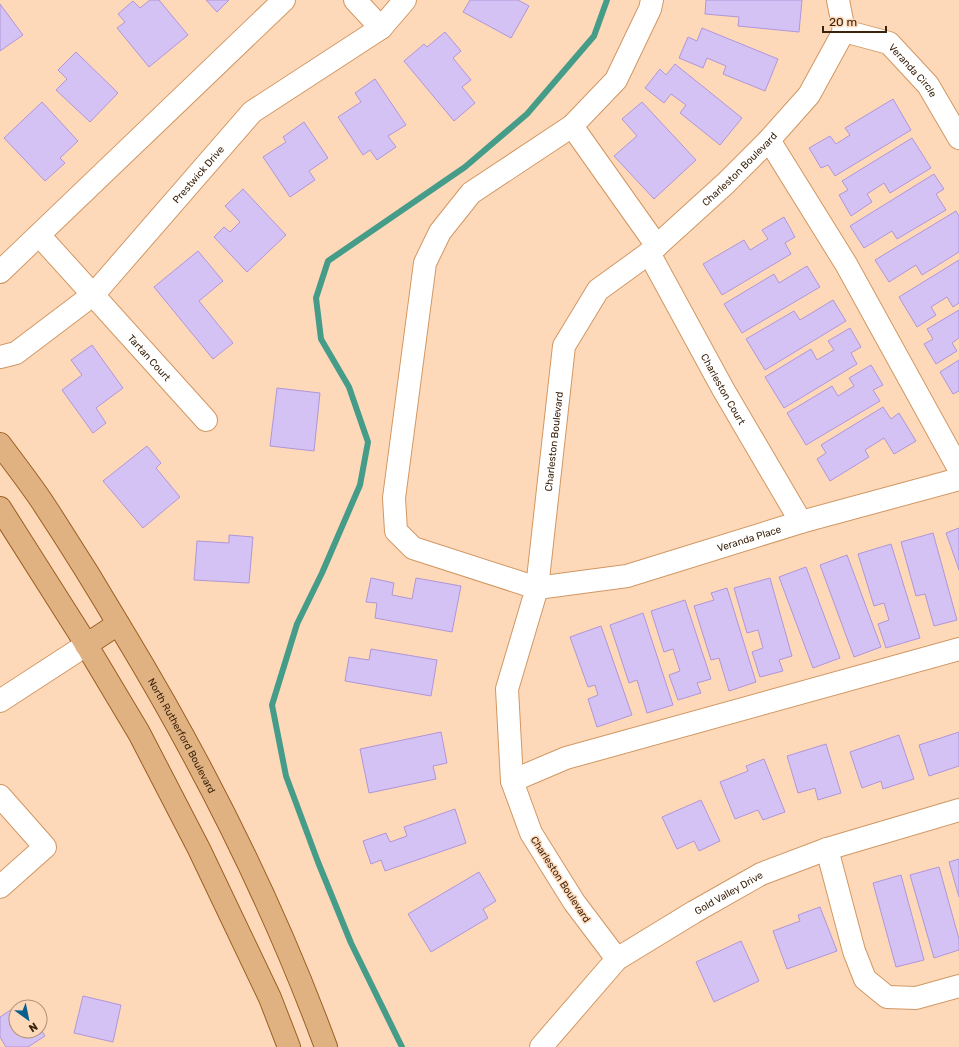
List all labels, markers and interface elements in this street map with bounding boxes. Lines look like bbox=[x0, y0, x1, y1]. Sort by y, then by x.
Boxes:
scale bar bbox=[823, 8, 886, 34]
text: 20 m bbox=[829, 15, 857, 29]
street label: Veranda Circle bbox=[886, 42, 939, 100]
street label: Charleston Boulevard bbox=[700, 130, 780, 209]
street label: Prestwick Drive bbox=[171, 143, 227, 206]
street label: Tartan Court bbox=[125, 332, 173, 384]
street label: Charleston Court bbox=[698, 352, 748, 427]
street label: Charleston Boulevard bbox=[543, 391, 566, 492]
street label: Veranda Place bbox=[716, 523, 783, 555]
street label: North Rutherford Boulevard bbox=[145, 676, 218, 796]
street label: Charleston Boulevard bbox=[528, 834, 592, 925]
street label: Gold Valley Drive bbox=[693, 869, 766, 918]
north arrow bbox=[8, 999, 48, 1039]
text: N bbox=[26, 1019, 40, 1035]

